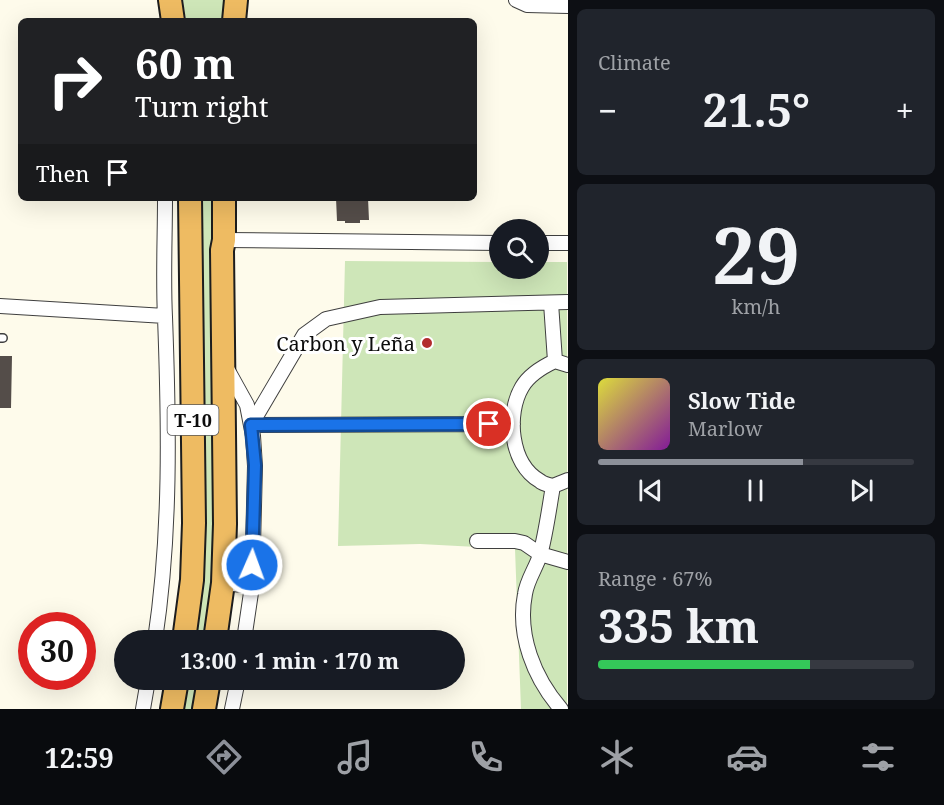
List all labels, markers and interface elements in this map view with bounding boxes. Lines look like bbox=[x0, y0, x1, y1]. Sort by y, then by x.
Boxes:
text: 60 m bbox=[135, 34, 235, 91]
icon: right bbox=[36, 42, 114, 120]
text: Climate bbox=[598, 49, 671, 76]
text: 21.5° bbox=[703, 79, 810, 140]
text: Turn right bbox=[135, 88, 268, 125]
text: − bbox=[598, 88, 617, 133]
text: + bbox=[896, 88, 914, 133]
icon: arrive bbox=[101, 156, 134, 189]
text: Then bbox=[36, 158, 89, 188]
text: 29 bbox=[712, 201, 800, 307]
map controls bbox=[489, 219, 549, 279]
button: search bbox=[489, 219, 549, 279]
text: km/h bbox=[731, 293, 781, 320]
place label: Carbon y Leña bbox=[276, 330, 415, 357]
marker: Carbon y Leña bbox=[420, 336, 434, 350]
text: Slow Tide bbox=[688, 385, 796, 415]
pin bbox=[463, 398, 514, 449]
road number: T-10 bbox=[168, 405, 218, 435]
icon: arrive bbox=[472, 407, 505, 440]
text: Marlow bbox=[688, 415, 762, 442]
icon: previous bbox=[634, 474, 667, 507]
icon: pause bbox=[739, 474, 772, 507]
icon: next bbox=[845, 474, 878, 507]
position arrow bbox=[220, 533, 284, 597]
text: Range · 67% bbox=[598, 565, 712, 592]
text: 335 km bbox=[598, 595, 759, 656]
speed limit sign: 30 bbox=[18, 612, 96, 690]
text: 13:00 · 1 min · 170 m bbox=[180, 645, 399, 675]
icon: directions bbox=[203, 736, 245, 778]
icon: music bbox=[334, 736, 376, 778]
icon: phone bbox=[465, 736, 507, 778]
icon: climate bbox=[596, 736, 638, 778]
icon: car bbox=[726, 736, 768, 778]
icon: filters bbox=[857, 736, 899, 778]
text: 12:59 bbox=[44, 739, 114, 776]

